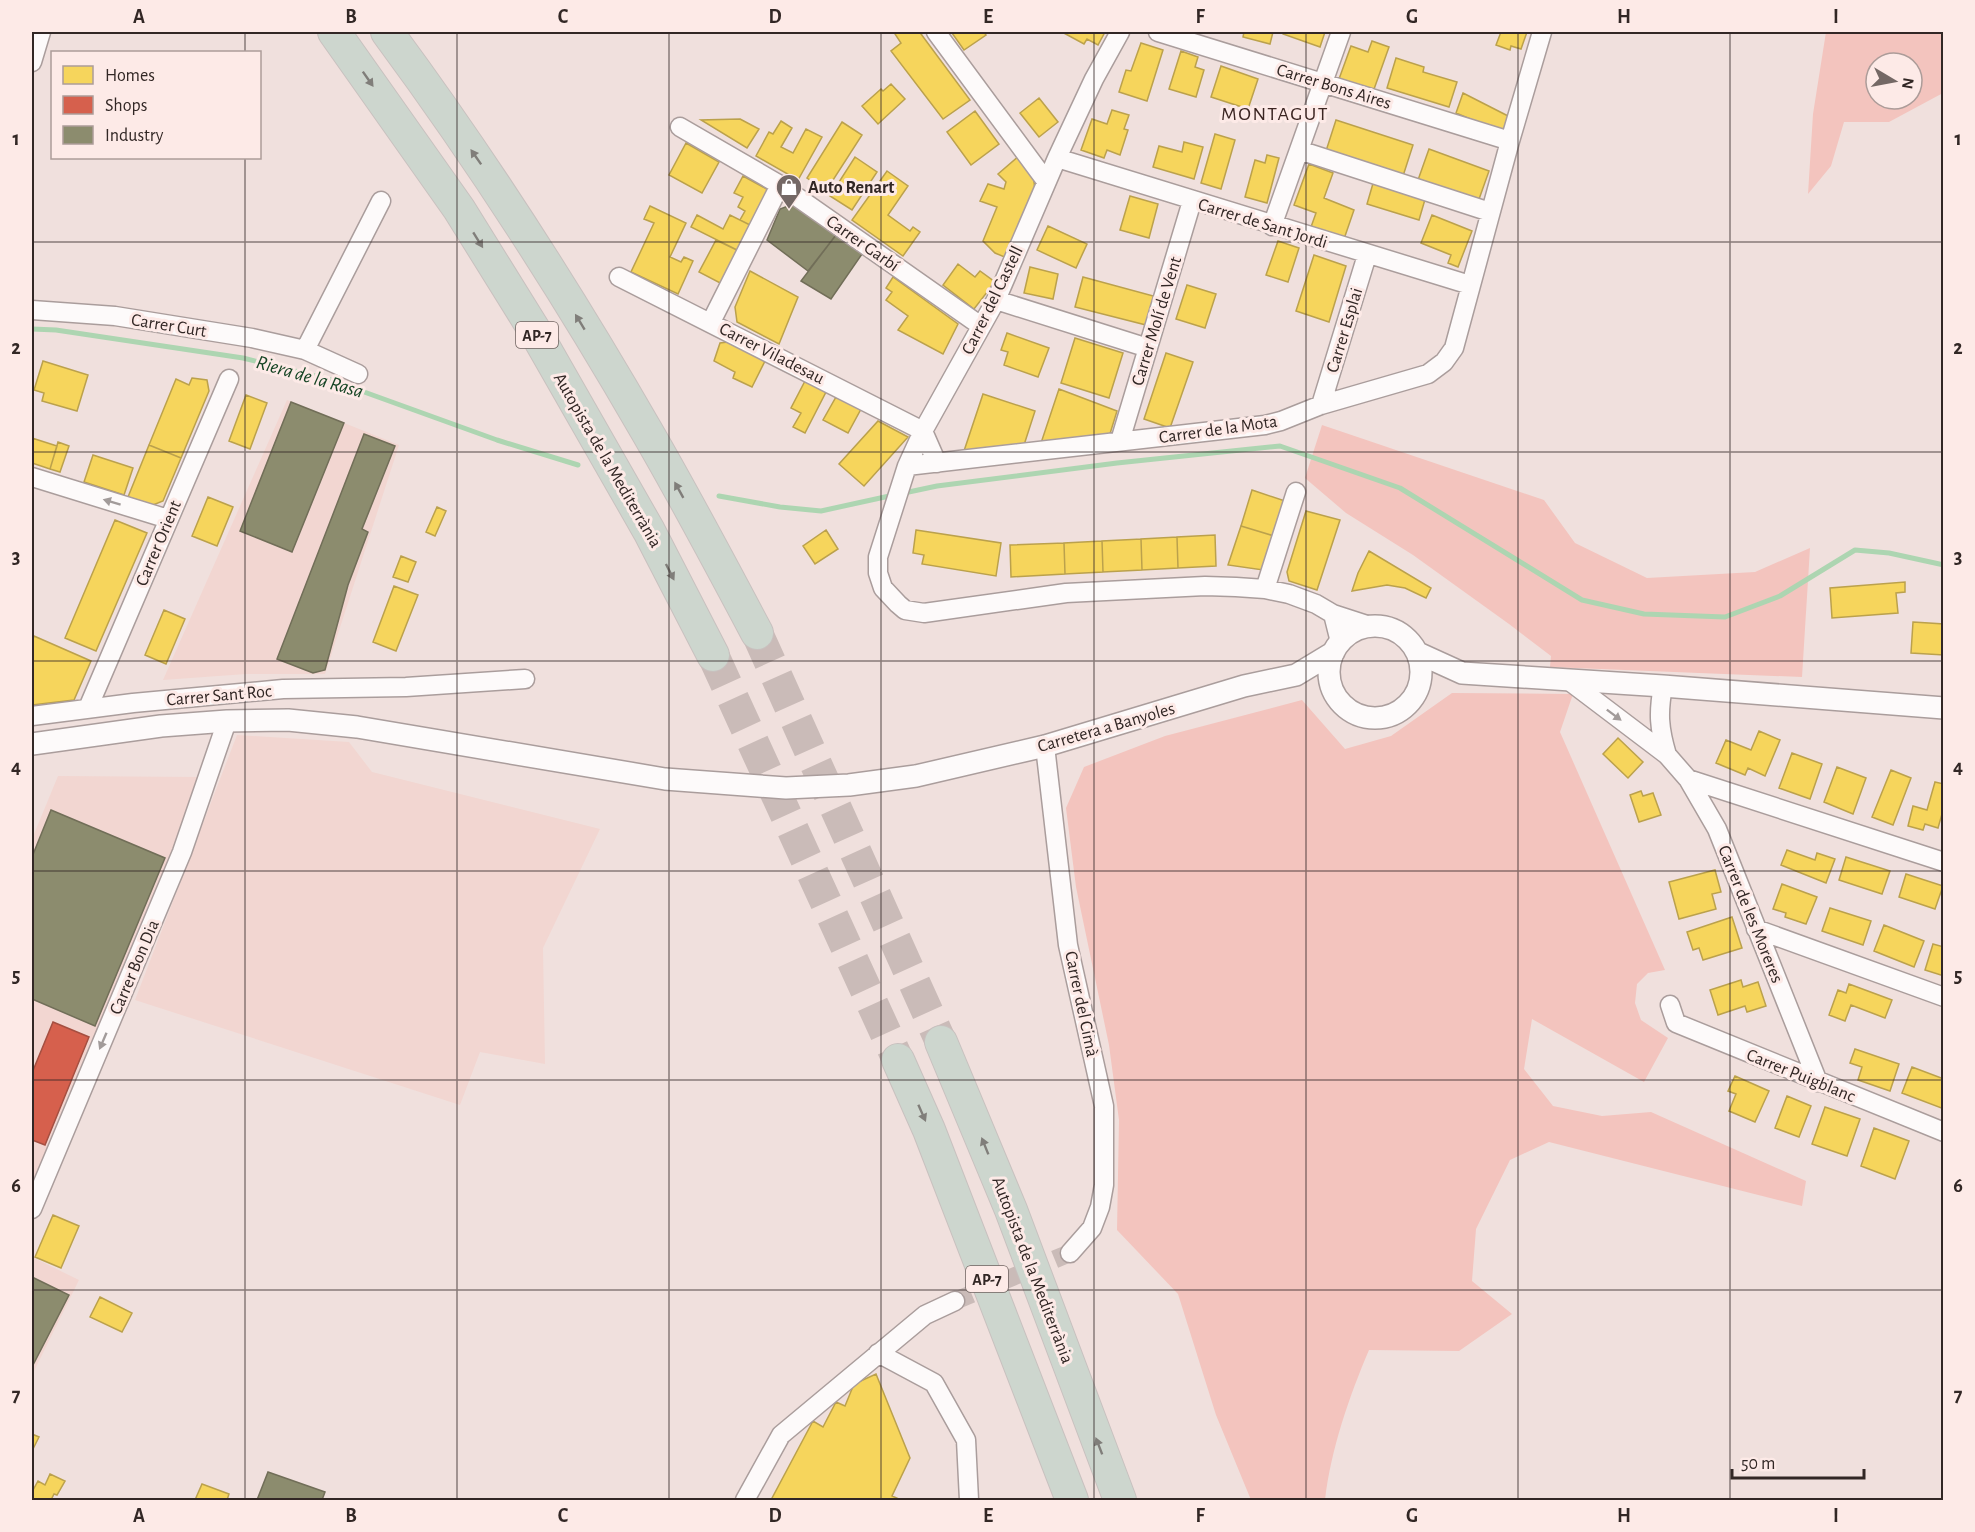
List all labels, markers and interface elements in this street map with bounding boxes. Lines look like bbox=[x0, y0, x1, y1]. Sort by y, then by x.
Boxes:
text: A bbox=[133, 7, 145, 27]
text: B bbox=[345, 7, 357, 27]
text: C bbox=[558, 7, 569, 27]
text: D bbox=[768, 7, 782, 27]
text: E bbox=[983, 7, 993, 27]
text: F bbox=[1195, 7, 1205, 27]
text: G bbox=[1406, 7, 1418, 27]
text: H bbox=[1617, 7, 1631, 27]
text: I bbox=[1833, 7, 1839, 27]
legend bbox=[51, 51, 261, 159]
north arrow bbox=[1864, 51, 1924, 111]
street label: Carrer Bons Aires bbox=[1274, 61, 1393, 113]
text: Homes bbox=[105, 67, 155, 85]
one-way arrow bbox=[362, 71, 374, 87]
text: N bbox=[1899, 77, 1917, 90]
text: Shops bbox=[105, 97, 147, 115]
district label: MONTAGUT bbox=[1221, 104, 1329, 124]
text: Industry bbox=[105, 127, 164, 145]
text: 1 bbox=[12, 129, 20, 149]
text: 1 bbox=[1954, 129, 1962, 149]
one-way arrow bbox=[470, 150, 482, 166]
shop icon: Auto Renart bbox=[774, 172, 804, 210]
place label: Auto Renart bbox=[808, 179, 894, 197]
street label: Carrer de Sant Jordi bbox=[1196, 196, 1330, 252]
street label: Carrer Garbí bbox=[823, 212, 903, 276]
one-way arrow bbox=[473, 232, 484, 248]
street label: Carrer del Castell bbox=[959, 243, 1027, 358]
street label: Carrer Molí de Vent bbox=[1129, 254, 1185, 388]
street label: Carrer Esplai bbox=[1324, 286, 1366, 375]
street label: Carrer Curt bbox=[130, 311, 208, 341]
one-way arrow bbox=[575, 314, 586, 330]
street label: Carrer Viladesau bbox=[716, 320, 827, 388]
road number: AP-7 bbox=[516, 322, 558, 348]
text: 2 bbox=[11, 338, 21, 358]
text: 2 bbox=[1953, 338, 1963, 358]
water label: Riera de la Rasa bbox=[254, 352, 366, 402]
street label: Autopista de la Mediterrània bbox=[550, 370, 664, 551]
street label: Carrer de la Mota bbox=[1158, 413, 1278, 447]
one-way arrow bbox=[675, 481, 685, 498]
one-way arrow bbox=[103, 497, 121, 506]
street label: Carrer Orient bbox=[133, 498, 185, 589]
text: 3 bbox=[12, 547, 20, 567]
text: 3 bbox=[1954, 547, 1962, 567]
one-way arrow bbox=[666, 564, 675, 581]
street label: Carrer Sant Roc bbox=[166, 682, 273, 710]
street label: Carretera a Banyoles bbox=[1036, 700, 1177, 756]
one-way arrow bbox=[1606, 709, 1622, 721]
text: 4 bbox=[11, 757, 21, 777]
text: 4 bbox=[1953, 757, 1963, 777]
street label: Carrer de les Moreres bbox=[1714, 843, 1786, 986]
street label: Carrer Bon Dia bbox=[107, 917, 163, 1017]
street label: Carrer del Cimà bbox=[1061, 950, 1101, 1059]
text: 5 bbox=[12, 966, 20, 986]
text: 5 bbox=[1954, 966, 1962, 986]
one-way arrow bbox=[98, 1032, 107, 1050]
street label: Carrer Puigblanc bbox=[1744, 1046, 1858, 1106]
one-way arrow bbox=[917, 1105, 927, 1123]
one-way arrow bbox=[980, 1137, 989, 1155]
street label: Autopista de la Mediterrània bbox=[988, 1175, 1076, 1366]
text: 6 bbox=[11, 1176, 21, 1196]
text: 6 bbox=[1953, 1176, 1963, 1196]
road number: AP-7 bbox=[966, 1266, 1008, 1292]
text: 7 bbox=[12, 1385, 21, 1405]
text: 7 bbox=[1954, 1385, 1963, 1405]
one-way arrow bbox=[1094, 1437, 1104, 1455]
scale bar bbox=[1732, 1442, 1864, 1480]
text: 50 m bbox=[1741, 1455, 1775, 1473]
text: A bbox=[133, 1506, 145, 1526]
text: B bbox=[345, 1506, 357, 1526]
text: C bbox=[558, 1506, 569, 1526]
text: D bbox=[768, 1506, 782, 1526]
text: E bbox=[983, 1506, 993, 1526]
text: F bbox=[1195, 1506, 1205, 1526]
text: G bbox=[1406, 1506, 1418, 1526]
text: H bbox=[1617, 1506, 1631, 1526]
text: I bbox=[1833, 1506, 1839, 1526]

